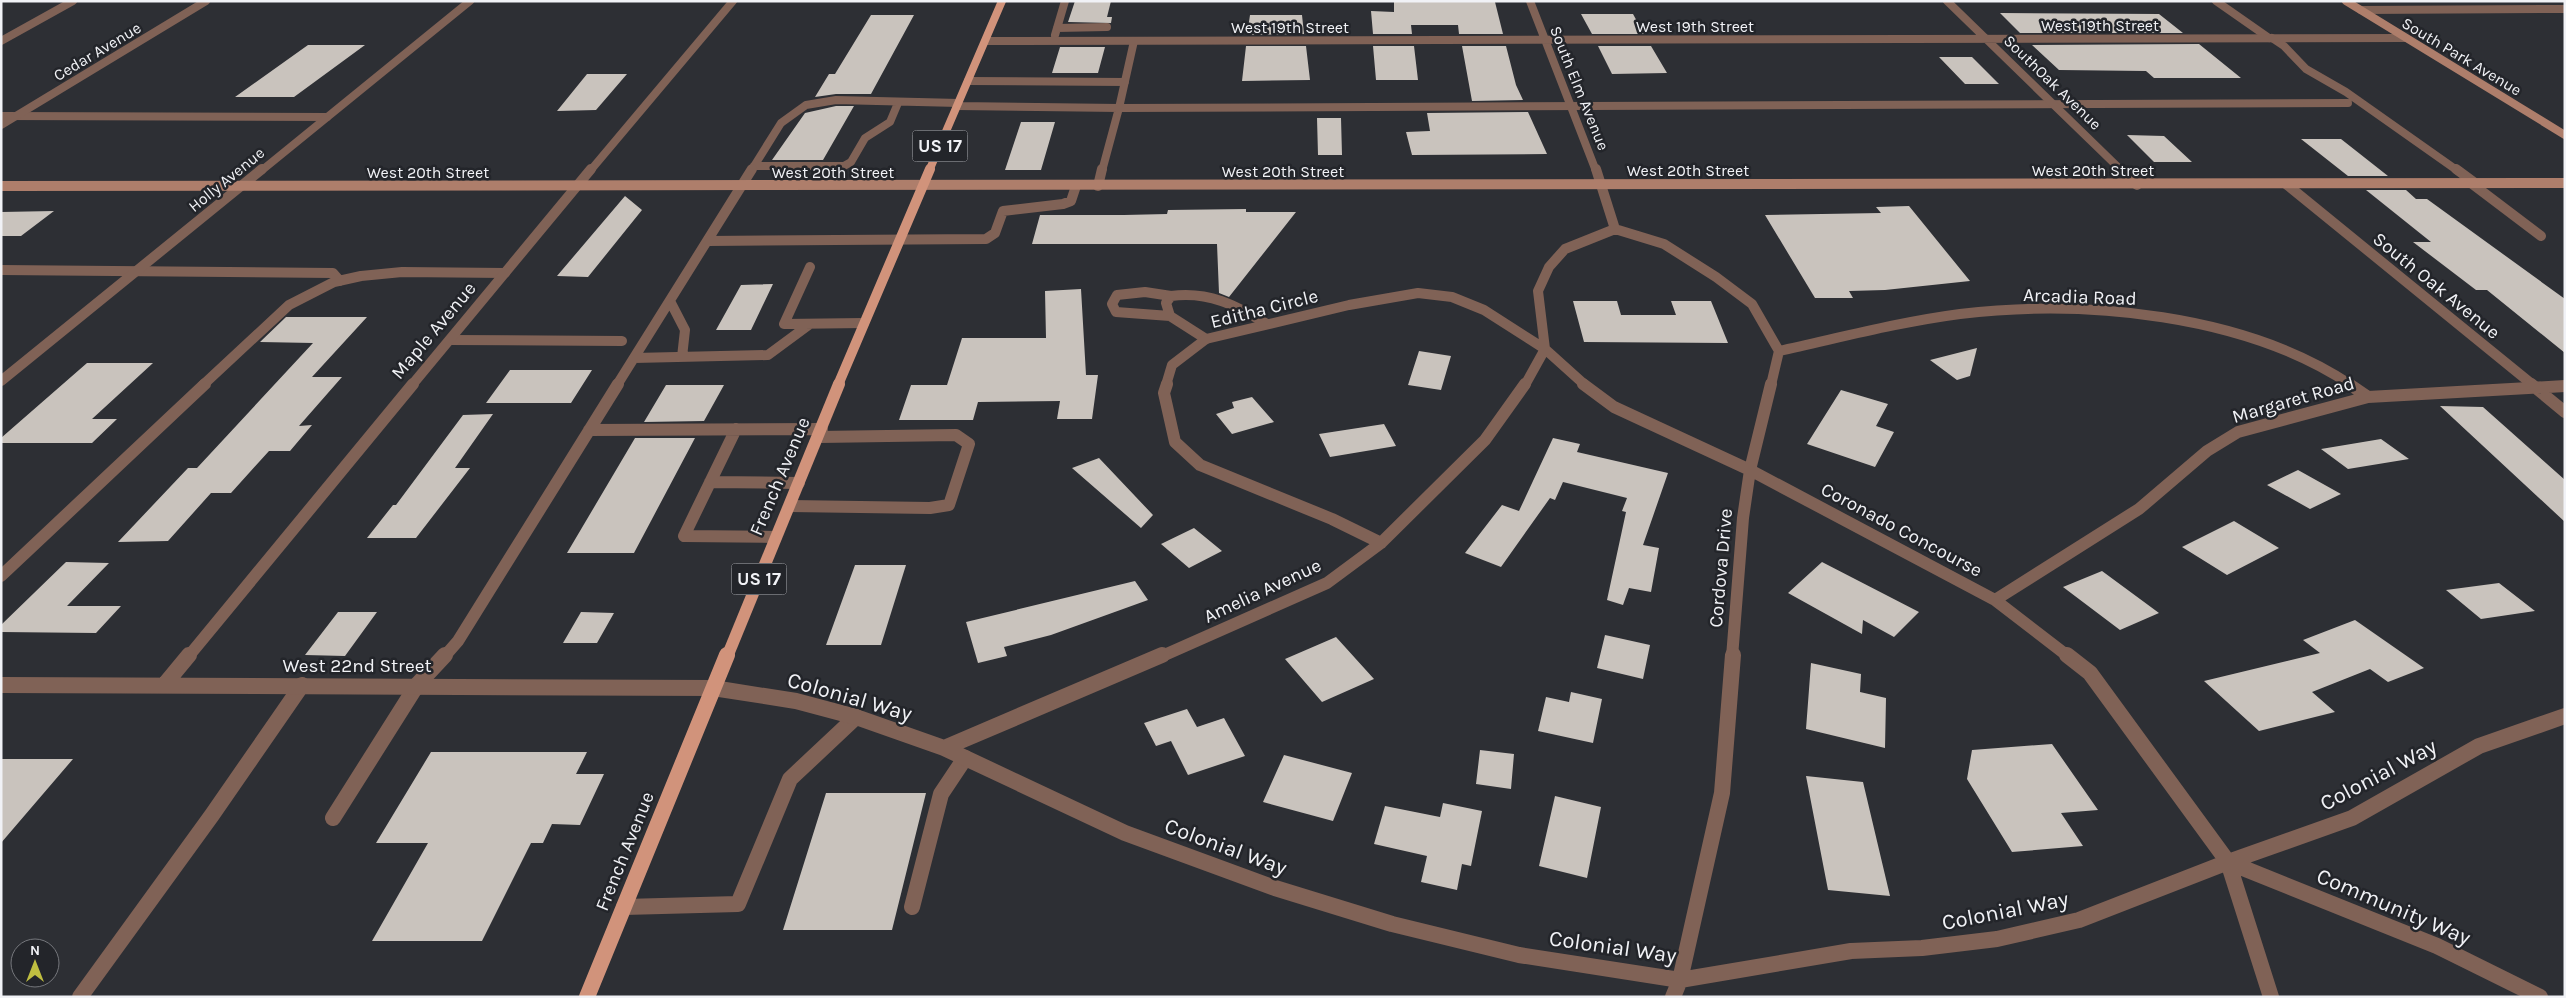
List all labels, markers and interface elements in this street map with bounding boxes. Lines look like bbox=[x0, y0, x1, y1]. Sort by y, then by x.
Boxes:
street label: South Park Avenue bbox=[2398, 13, 2525, 100]
street label: West 19th Street bbox=[2041, 16, 2159, 35]
street label: West 19th Street bbox=[1636, 17, 1754, 36]
street label: Cedar Avenue bbox=[50, 18, 144, 85]
street label: West 19th Street bbox=[1231, 18, 1349, 37]
street label: South Elm Avenue bbox=[1546, 23, 1613, 153]
street label: SouthOak Avenue bbox=[2000, 31, 2105, 134]
road number: US 17 bbox=[912, 130, 968, 162]
street label: Holly Avenue bbox=[184, 143, 268, 216]
street label: West 20th Street bbox=[1627, 161, 1749, 180]
street label: West 20th Street bbox=[2032, 161, 2154, 180]
street label: West 20th Street bbox=[1222, 162, 1344, 181]
street label: West 20th Street bbox=[367, 163, 489, 182]
street label: West 20th Street bbox=[772, 163, 894, 182]
street label: South Oak Avenue bbox=[2368, 228, 2504, 344]
street label: Maple Avenue bbox=[387, 278, 481, 384]
street label: Arcadia Road bbox=[2023, 284, 2137, 310]
street label: Editha Circle bbox=[1208, 285, 1320, 333]
street label: Margaret Road bbox=[2230, 372, 2357, 428]
street label: French Avenue bbox=[745, 414, 815, 539]
street label: Coronado Concourse bbox=[1817, 478, 1986, 582]
street label: Cordova Drive bbox=[1705, 508, 1737, 629]
street label: Amelia Avenue bbox=[1200, 554, 1325, 628]
road number: US 17 bbox=[732, 564, 786, 594]
street label: West 22nd Street bbox=[282, 655, 432, 677]
street label: Colonial Way bbox=[784, 667, 915, 727]
street label: Colonial Way bbox=[2316, 733, 2441, 816]
street label: French Avenue bbox=[591, 789, 659, 914]
street label: Colonial Way bbox=[1161, 813, 1290, 881]
street label: Community Way bbox=[2313, 863, 2475, 951]
street label: Colonial Way bbox=[1940, 886, 2071, 936]
street label: Colonial Way bbox=[1548, 925, 1678, 969]
north arrow bbox=[10, 938, 60, 988]
text: N bbox=[30, 942, 40, 959]

